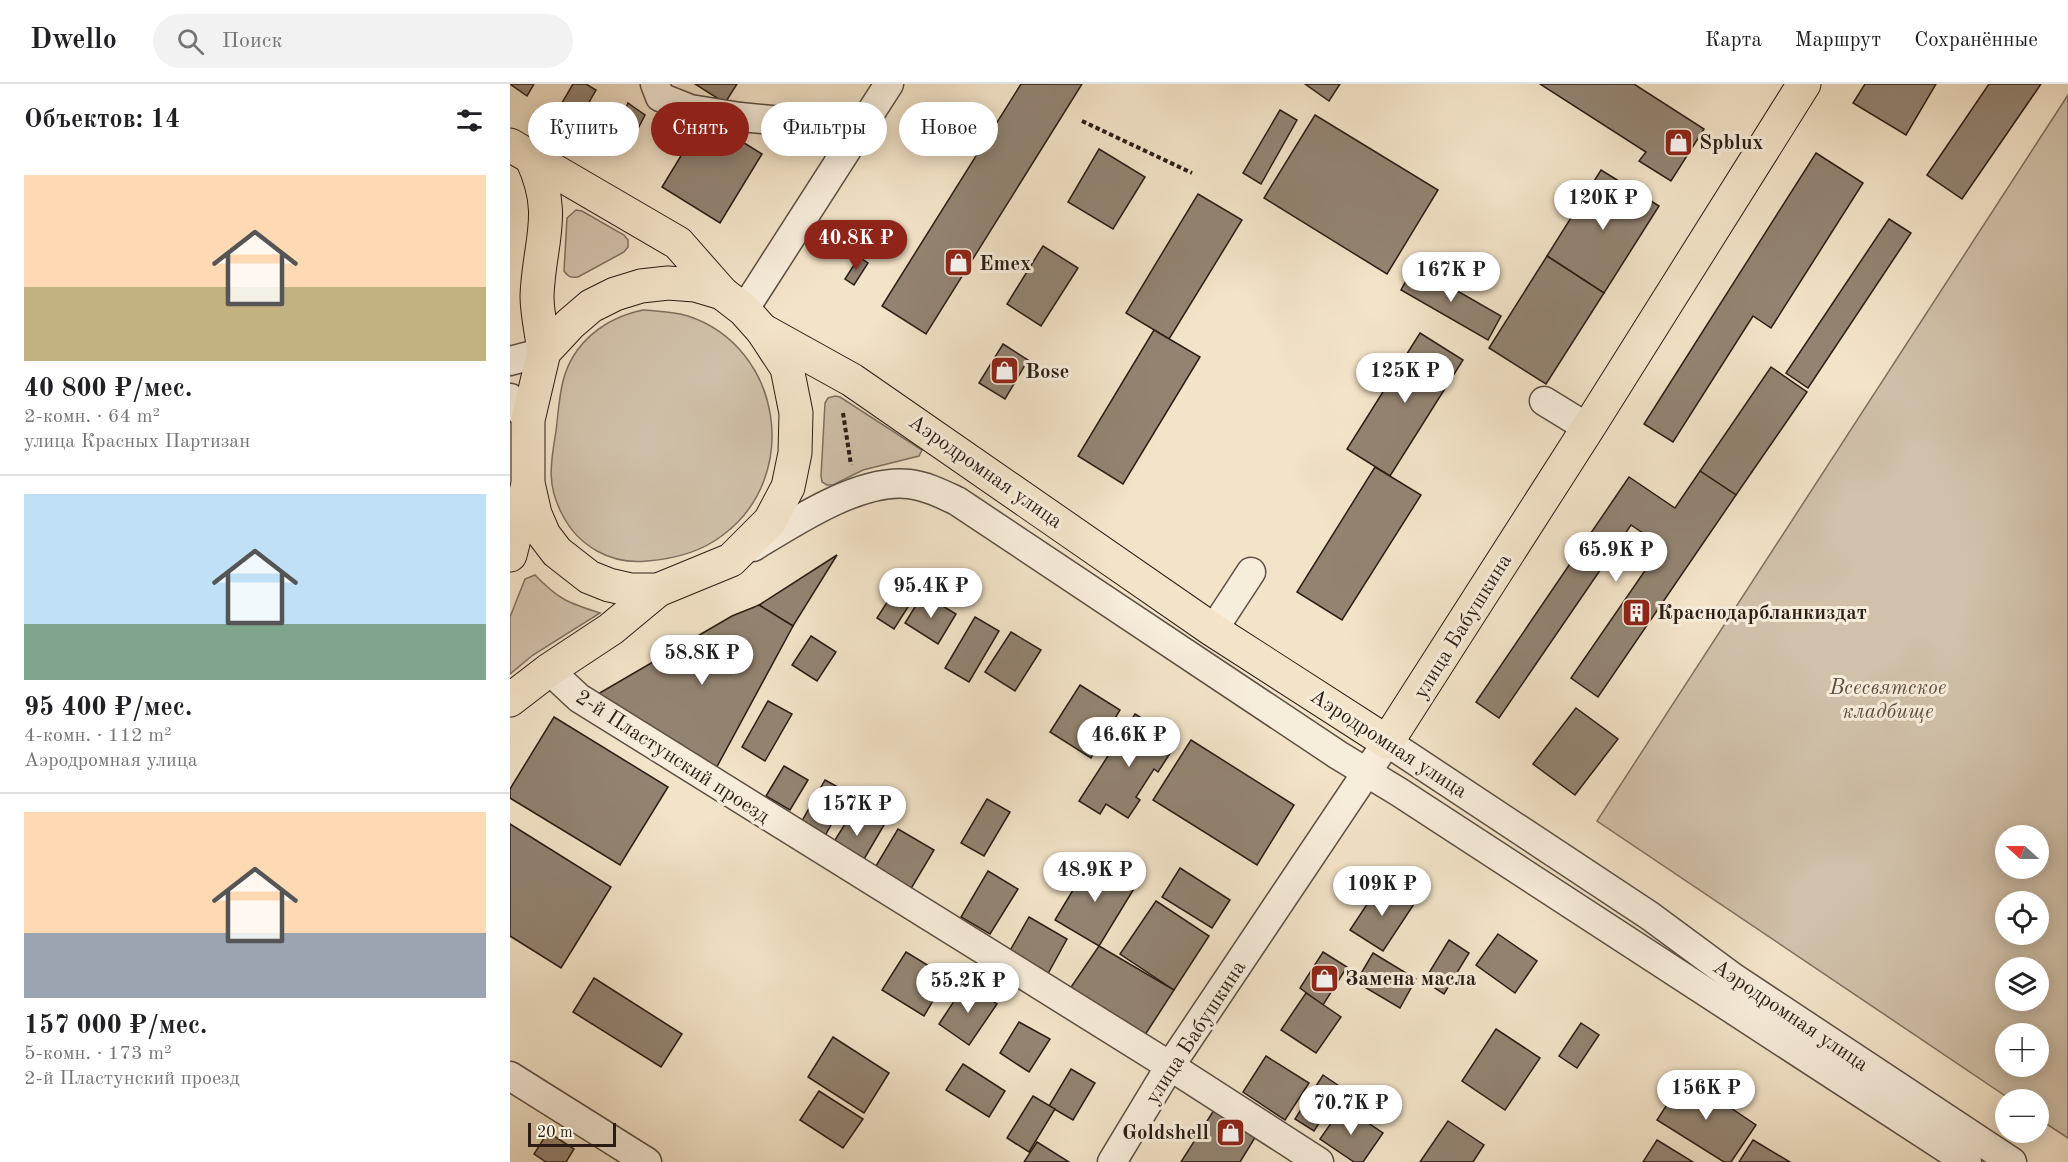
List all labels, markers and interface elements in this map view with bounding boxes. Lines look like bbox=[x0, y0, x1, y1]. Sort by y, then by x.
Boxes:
search box bbox=[153, 14, 573, 68]
icon: search bbox=[174, 25, 207, 58]
text: Dwello bbox=[30, 27, 117, 55]
text: Поиск bbox=[222, 30, 282, 52]
text: Карта bbox=[1705, 30, 1762, 51]
text: Маршрут bbox=[1795, 30, 1881, 51]
text: Сохранённые bbox=[1914, 30, 2038, 51]
chip: Купить bbox=[528, 102, 639, 156]
chip: Снять bbox=[651, 102, 749, 156]
chip: Фильтры bbox=[761, 102, 887, 156]
chip: Новое bbox=[899, 102, 998, 156]
icon: filters bbox=[453, 104, 486, 137]
text: Объектов: 14 bbox=[24, 107, 180, 133]
shop icon: Spblux bbox=[1662, 126, 1694, 158]
place label: Spblux bbox=[1699, 133, 1764, 154]
pin: 120K ₽ bbox=[1554, 180, 1652, 231]
text: 120K ₽ bbox=[1568, 189, 1638, 209]
icon: home bbox=[201, 214, 309, 322]
pin: 40.8K ₽ bbox=[801, 220, 911, 271]
text: 40.8K ₽ bbox=[818, 229, 894, 249]
shop icon: Emex bbox=[942, 247, 974, 279]
pin: 167K ₽ bbox=[1402, 252, 1500, 303]
place label: Emex bbox=[979, 254, 1031, 275]
text: 167K ₽ bbox=[1416, 261, 1486, 281]
pin: 125K ₽ bbox=[1356, 353, 1454, 404]
shop icon: Bose bbox=[988, 355, 1020, 387]
place label: Bose bbox=[1025, 362, 1069, 383]
text: 125K ₽ bbox=[1370, 362, 1440, 382]
text: 40 800 ₽/мес. bbox=[24, 376, 192, 402]
text: 2-комн. · 64 m² bbox=[24, 407, 160, 427]
street label: Аэродромная улица bbox=[904, 411, 1066, 533]
text: улица Красных Партизан bbox=[24, 432, 250, 452]
pin: 65.9K ₽ bbox=[1561, 532, 1671, 583]
icon: home bbox=[201, 533, 309, 641]
text: 65.9K ₽ bbox=[1578, 541, 1654, 561]
street label: улица Бабушкина bbox=[1410, 551, 1516, 703]
pin: 95.4K ₽ bbox=[876, 568, 986, 619]
text: 95.4K ₽ bbox=[893, 577, 969, 597]
building icon: Краснодарбланкиздат bbox=[1620, 596, 1652, 628]
place label: Краснодарбланкиздат bbox=[1657, 603, 1867, 624]
pin: 58.8K ₽ bbox=[647, 635, 757, 686]
text: 58.8K ₽ bbox=[664, 644, 740, 664]
park label: Всесвятское кладбище bbox=[1829, 678, 1946, 723]
street label: Аэродромная улица bbox=[1306, 686, 1470, 803]
street label: 2-й Пластунский проезд bbox=[572, 687, 773, 828]
text: 95 400 ₽/мес. bbox=[24, 695, 192, 721]
pin: 46.6K ₽ bbox=[1074, 717, 1184, 768]
text: 4-комн. · 112 m² bbox=[24, 726, 172, 746]
text: 46.6K ₽ bbox=[1091, 726, 1167, 746]
text: Аэродромная улица bbox=[24, 751, 198, 771]
pin: 157K ₽ bbox=[808, 786, 906, 837]
text: 157K ₽ bbox=[822, 795, 892, 815]
north arrow bbox=[1995, 825, 2049, 879]
map controls bbox=[1995, 825, 2049, 1143]
icon: home bbox=[201, 851, 309, 959]
pin: 48.9K ₽ bbox=[1040, 852, 1150, 903]
text: 48.9K ₽ bbox=[1057, 861, 1133, 881]
pin: 109K ₽ bbox=[1333, 866, 1431, 917]
text: 109K ₽ bbox=[1347, 875, 1417, 895]
button: locate bbox=[1995, 891, 2049, 945]
street label: улица Бабушкина bbox=[1142, 957, 1250, 1108]
street label: Аэродромная улица bbox=[1709, 957, 1872, 1076]
button: layers bbox=[1995, 957, 2049, 1011]
shop icon: Замена масла bbox=[1308, 962, 1340, 994]
pin: 55.2K ₽ bbox=[913, 963, 1023, 1014]
place label: Замена масла bbox=[1345, 969, 1477, 990]
text: 55.2K ₽ bbox=[930, 972, 1006, 992]
text: 157 000 ₽/мес. bbox=[24, 1013, 207, 1039]
button: + bbox=[1995, 1023, 2049, 1077]
text: 5-комн. · 173 m² bbox=[24, 1044, 172, 1064]
text: 2-й Пластунский проезд bbox=[24, 1069, 240, 1089]
pin: 156K ₽ bbox=[1657, 1070, 1755, 1121]
text: 156K ₽ bbox=[1671, 1079, 1741, 1099]
pin: 70.7K ₽ bbox=[1296, 1085, 1406, 1136]
button: − bbox=[1995, 1089, 2049, 1143]
text: 70.7K ₽ bbox=[1313, 1094, 1389, 1114]
shop icon: Goldshell bbox=[1214, 1116, 1246, 1148]
scale bar bbox=[528, 1120, 616, 1148]
place label: Goldshell bbox=[1122, 1123, 1209, 1144]
text: 20 m bbox=[537, 1125, 573, 1141]

